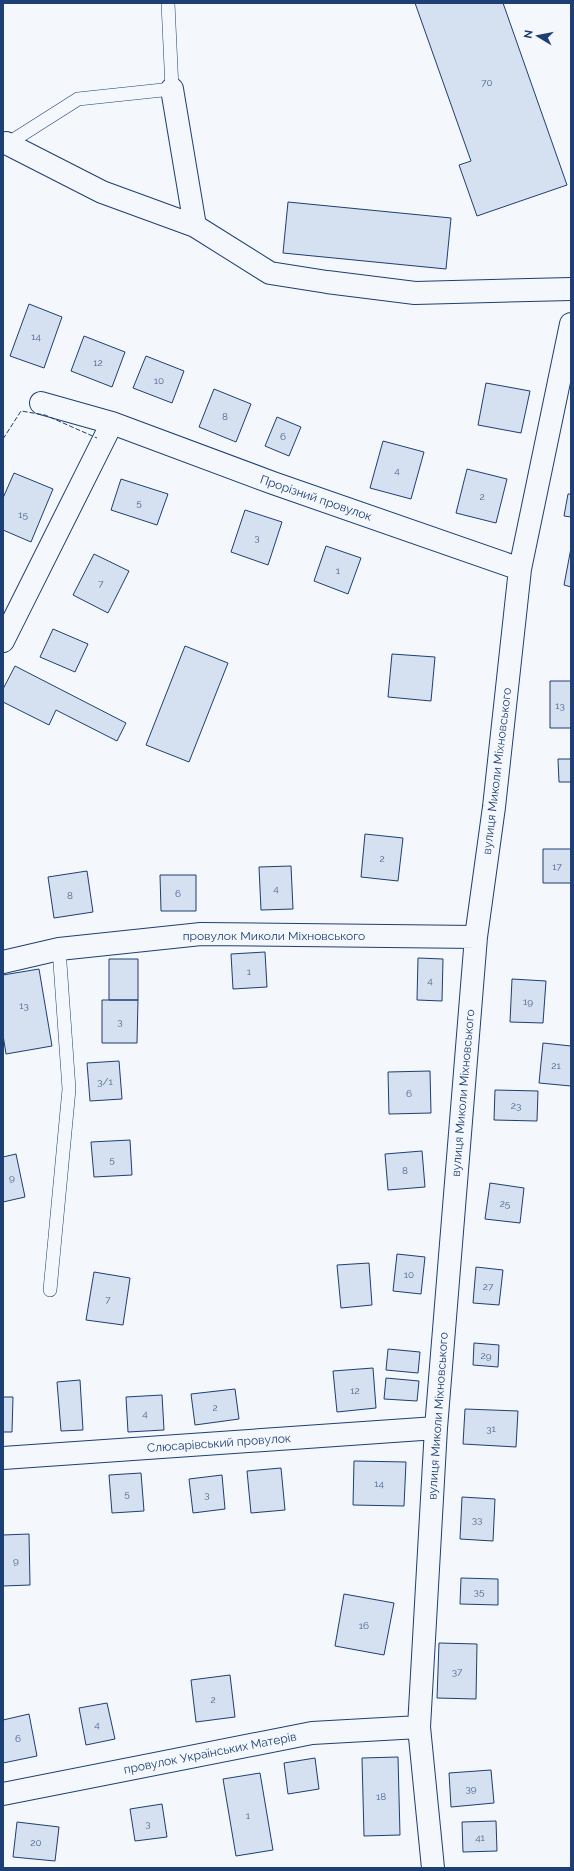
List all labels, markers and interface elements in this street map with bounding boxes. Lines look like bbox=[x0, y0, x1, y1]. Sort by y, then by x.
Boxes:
north arrow bbox=[518, 16, 558, 56]
text: N bbox=[522, 29, 536, 40]
house number: 70 bbox=[481, 77, 493, 88]
house number: 14 bbox=[31, 331, 41, 342]
house number: 12 bbox=[93, 357, 103, 368]
house number: 10 bbox=[154, 375, 164, 386]
house number: 8 bbox=[222, 411, 228, 422]
house number: 6 bbox=[280, 431, 286, 442]
house number: 4 bbox=[394, 465, 400, 476]
street label: Прорізний провулок bbox=[258, 472, 374, 524]
house number: 2 bbox=[479, 491, 485, 502]
house number: 5 bbox=[136, 497, 142, 508]
house number: 15 bbox=[18, 509, 28, 520]
house number: 3 bbox=[254, 532, 260, 543]
house number: 1 bbox=[336, 565, 341, 576]
house number: 7 bbox=[98, 578, 104, 589]
street label: вулиця Миколи Міхновського bbox=[480, 687, 514, 855]
house number: 13 bbox=[555, 700, 565, 711]
house number: 2 bbox=[379, 853, 385, 864]
house number: 17 bbox=[552, 861, 562, 872]
house number: 4 bbox=[273, 883, 279, 894]
house number: 6 bbox=[175, 888, 181, 899]
house number: 8 bbox=[67, 890, 73, 901]
street label: провулок Миколи Міхновського bbox=[183, 929, 365, 943]
house number: 1 bbox=[247, 966, 252, 977]
house number: 4 bbox=[427, 975, 433, 986]
house number: 19 bbox=[523, 996, 533, 1007]
house number: 13 bbox=[19, 1000, 29, 1011]
street label: вулиця Миколи Міхновського bbox=[449, 1009, 477, 1177]
house number: 3 bbox=[117, 1016, 123, 1027]
house number: 21 bbox=[551, 1060, 561, 1071]
house number: 3/1 bbox=[97, 1076, 113, 1087]
house number: 6 bbox=[406, 1088, 412, 1099]
house number: 23 bbox=[511, 1100, 521, 1111]
house number: 5 bbox=[109, 1154, 115, 1165]
house number: 8 bbox=[402, 1165, 408, 1176]
house number: 9 bbox=[9, 1172, 15, 1183]
house number: 25 bbox=[500, 1198, 511, 1209]
house number: 10 bbox=[404, 1269, 414, 1280]
house number: 27 bbox=[483, 1281, 494, 1292]
house number: 7 bbox=[105, 1294, 111, 1305]
street label: вулиця Миколи Міхновського bbox=[425, 1332, 451, 1500]
house number: 29 bbox=[480, 1350, 492, 1361]
house number: 12 bbox=[350, 1385, 360, 1396]
house number: 2 bbox=[212, 1402, 218, 1413]
house number: 4 bbox=[142, 1408, 148, 1419]
house number: 31 bbox=[486, 1423, 497, 1434]
street label: Слюсарівський провулок bbox=[146, 1431, 292, 1455]
house number: 14 bbox=[374, 1478, 384, 1489]
house number: 5 bbox=[124, 1488, 130, 1499]
house number: 3 bbox=[204, 1489, 210, 1500]
house number: 33 bbox=[472, 1514, 482, 1525]
house number: 9 bbox=[13, 1555, 19, 1566]
house number: 35 bbox=[474, 1586, 485, 1597]
house number: 16 bbox=[359, 1620, 369, 1631]
house number: 37 bbox=[452, 1666, 463, 1677]
house number: 2 bbox=[210, 1694, 216, 1705]
house number: 4 bbox=[94, 1719, 100, 1730]
street label: провулок Українських Матерів bbox=[122, 1729, 298, 1777]
house number: 6 bbox=[15, 1733, 21, 1744]
house number: 39 bbox=[465, 1783, 477, 1794]
house number: 18 bbox=[376, 1791, 386, 1802]
house number: 1 bbox=[246, 1810, 251, 1821]
house number: 3 bbox=[145, 1818, 151, 1829]
house number: 41 bbox=[475, 1832, 486, 1843]
house number: 20 bbox=[30, 1837, 42, 1848]

